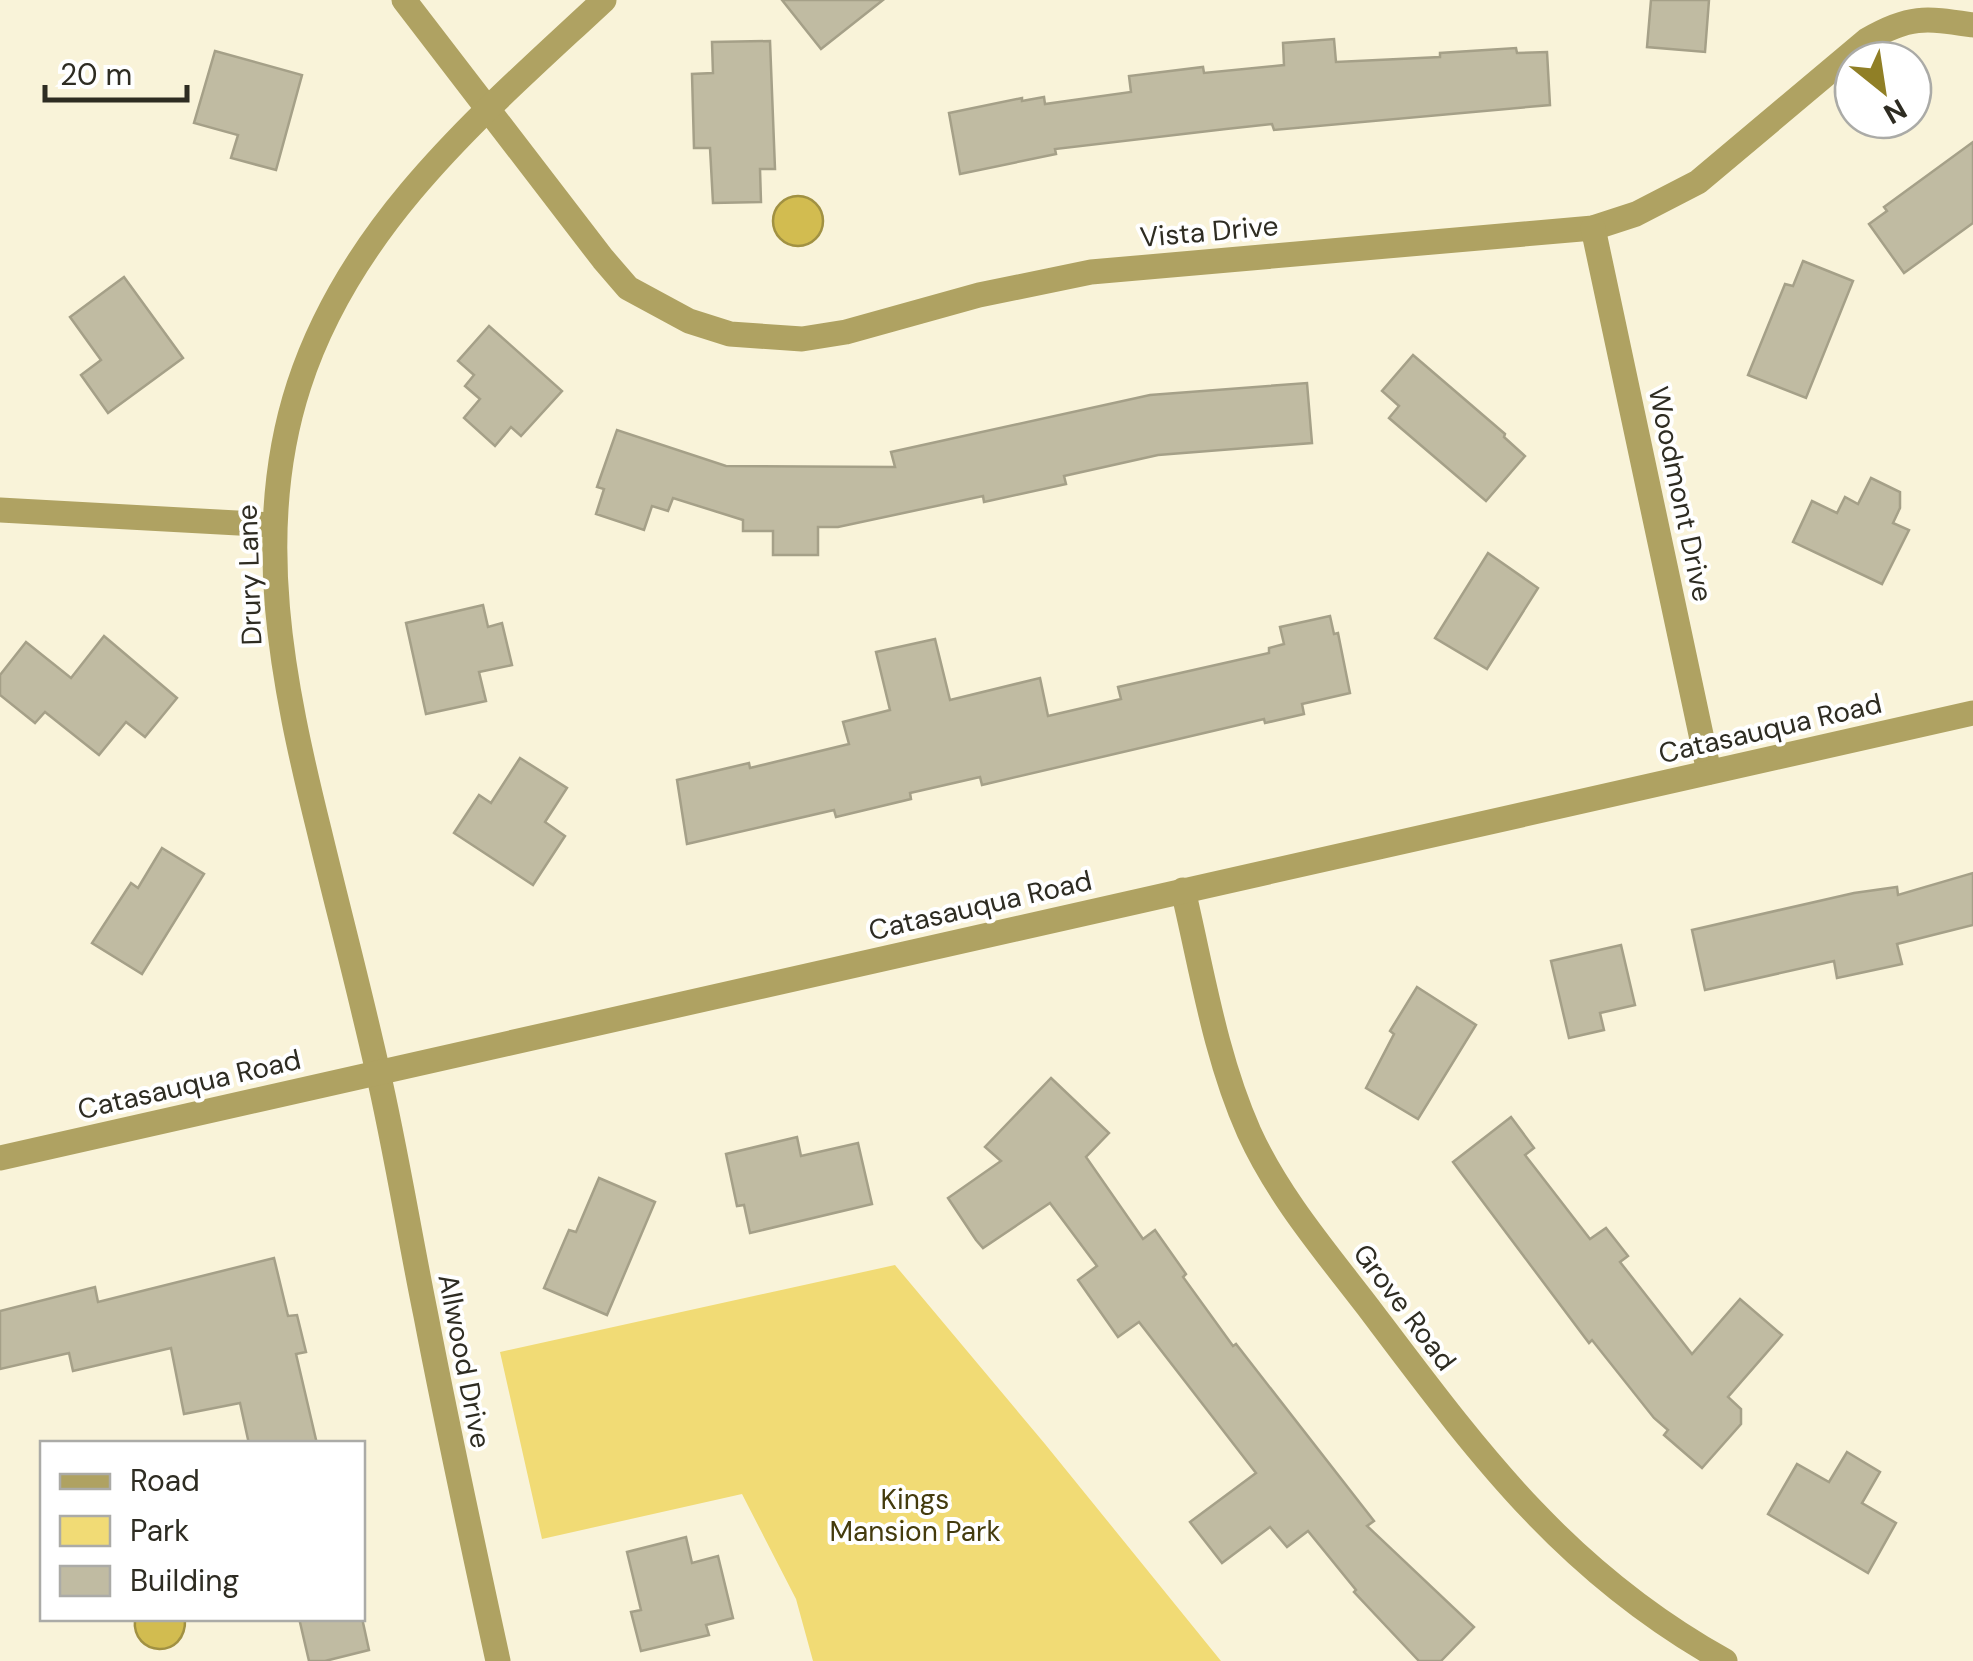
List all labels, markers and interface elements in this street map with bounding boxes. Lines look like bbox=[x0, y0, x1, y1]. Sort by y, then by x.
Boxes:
scale bar bbox=[45, 40, 188, 102]
north arrow bbox=[1833, 40, 1933, 140]
text: 20 m bbox=[60, 55, 132, 94]
text: N bbox=[1877, 90, 1913, 132]
street label: Vista Drive bbox=[1138, 207, 1280, 256]
street label: Woodmont Drive bbox=[1640, 383, 1721, 605]
street label: Drury Lane bbox=[229, 504, 270, 646]
street label: Catasauqua Road bbox=[1655, 685, 1885, 772]
street label: Catasauqua Road bbox=[865, 862, 1095, 949]
street label: Catasauqua Road bbox=[74, 1041, 304, 1128]
street label: Grove Road bbox=[1345, 1236, 1464, 1378]
street label: Allwood Drive bbox=[430, 1271, 500, 1451]
legend bbox=[40, 1441, 365, 1621]
text: Road bbox=[130, 1461, 200, 1500]
park label: Kings Mansion Park bbox=[829, 1481, 1001, 1550]
text: Park bbox=[130, 1511, 189, 1550]
text: Building bbox=[130, 1561, 239, 1600]

